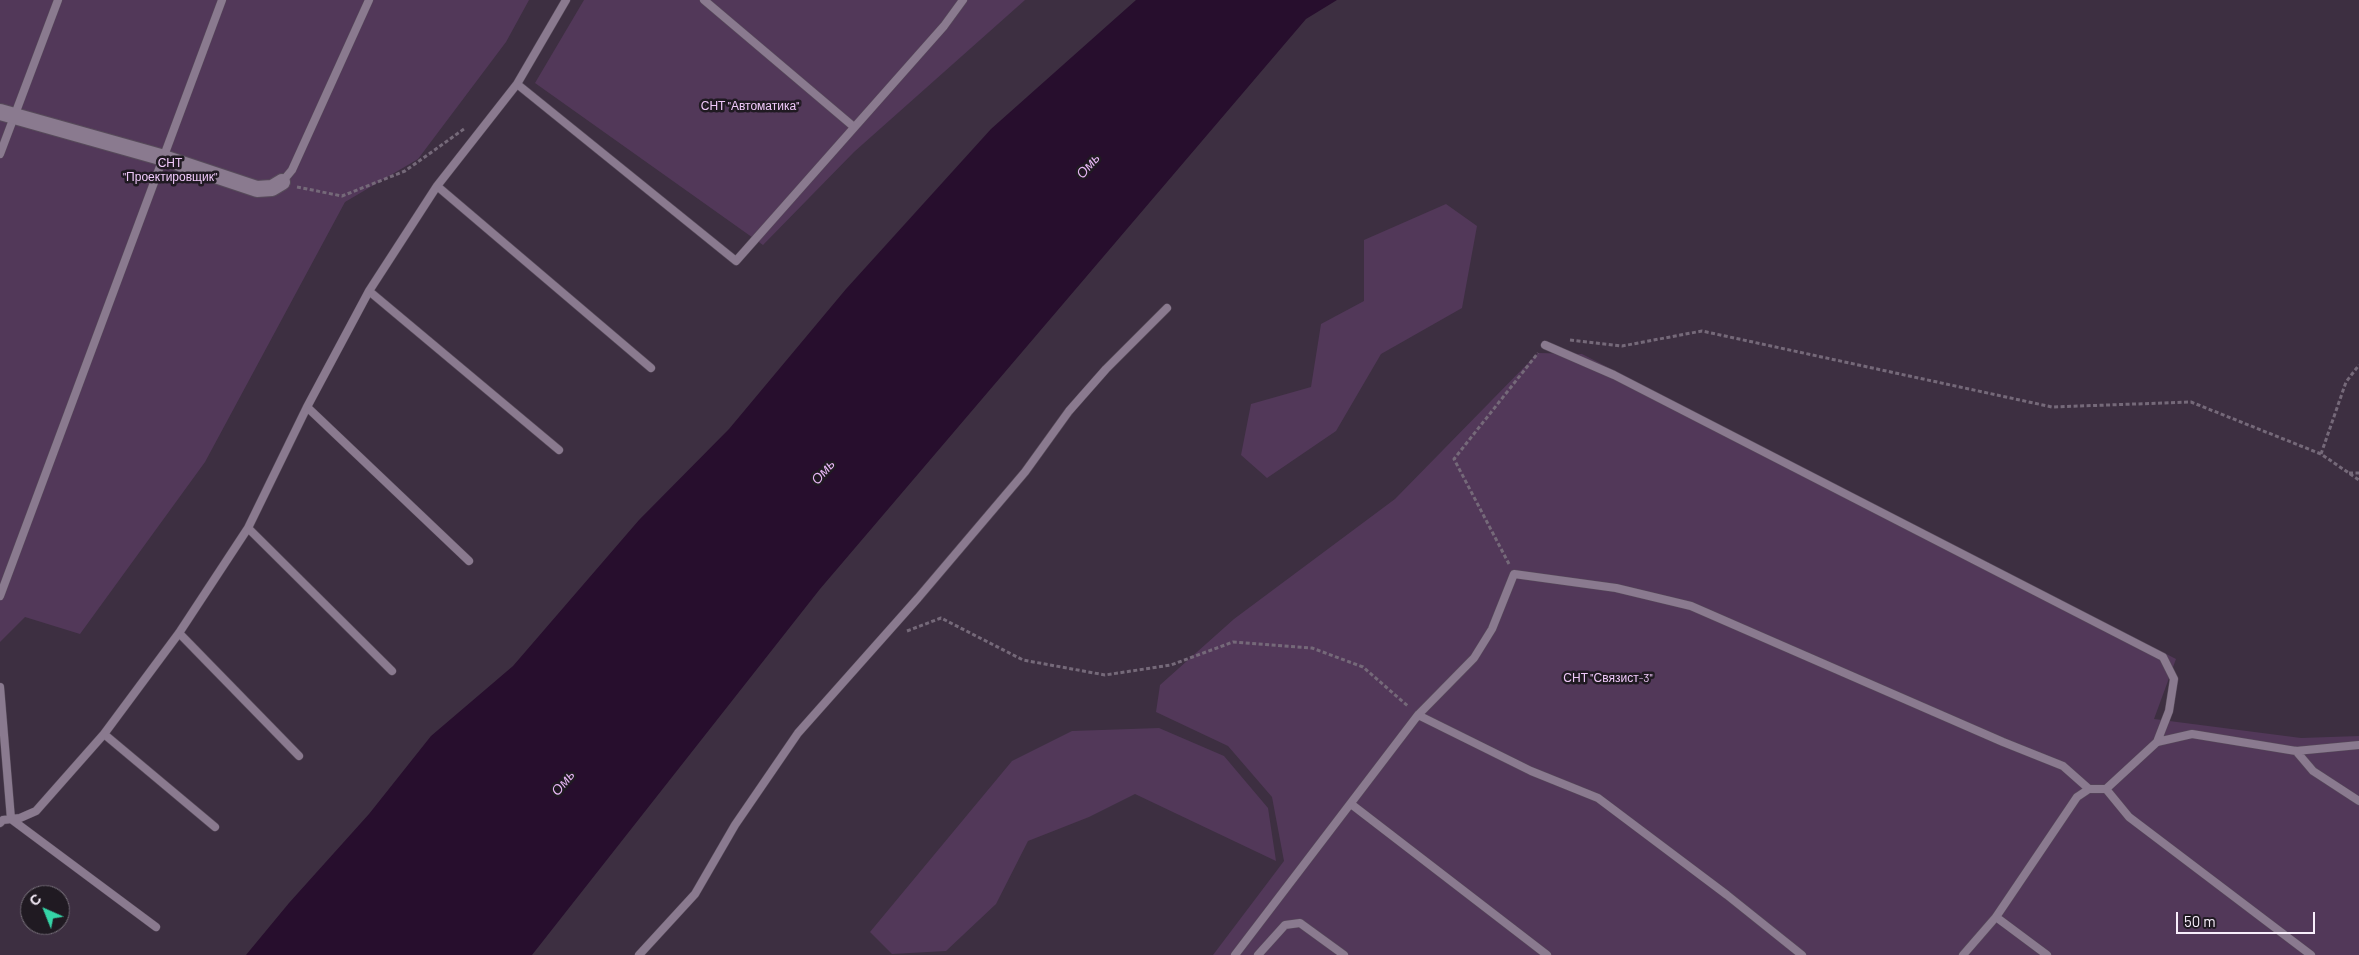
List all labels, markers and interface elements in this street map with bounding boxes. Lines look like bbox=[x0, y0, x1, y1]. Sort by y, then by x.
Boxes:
park label: СНТ "Автоматика" bbox=[701, 99, 799, 113]
water label: Омь bbox=[1073, 150, 1103, 182]
park label: СНТ "Проектировщик" bbox=[123, 156, 217, 184]
water label: Омь bbox=[808, 456, 838, 488]
park label: СНТ "Связист-3" bbox=[1563, 671, 1653, 685]
water label: Омь bbox=[548, 767, 578, 799]
north arrow bbox=[20, 885, 70, 935]
text: С bbox=[25, 890, 44, 909]
scale bar bbox=[2179, 902, 2318, 934]
text: 50 m bbox=[2184, 912, 2216, 930]

